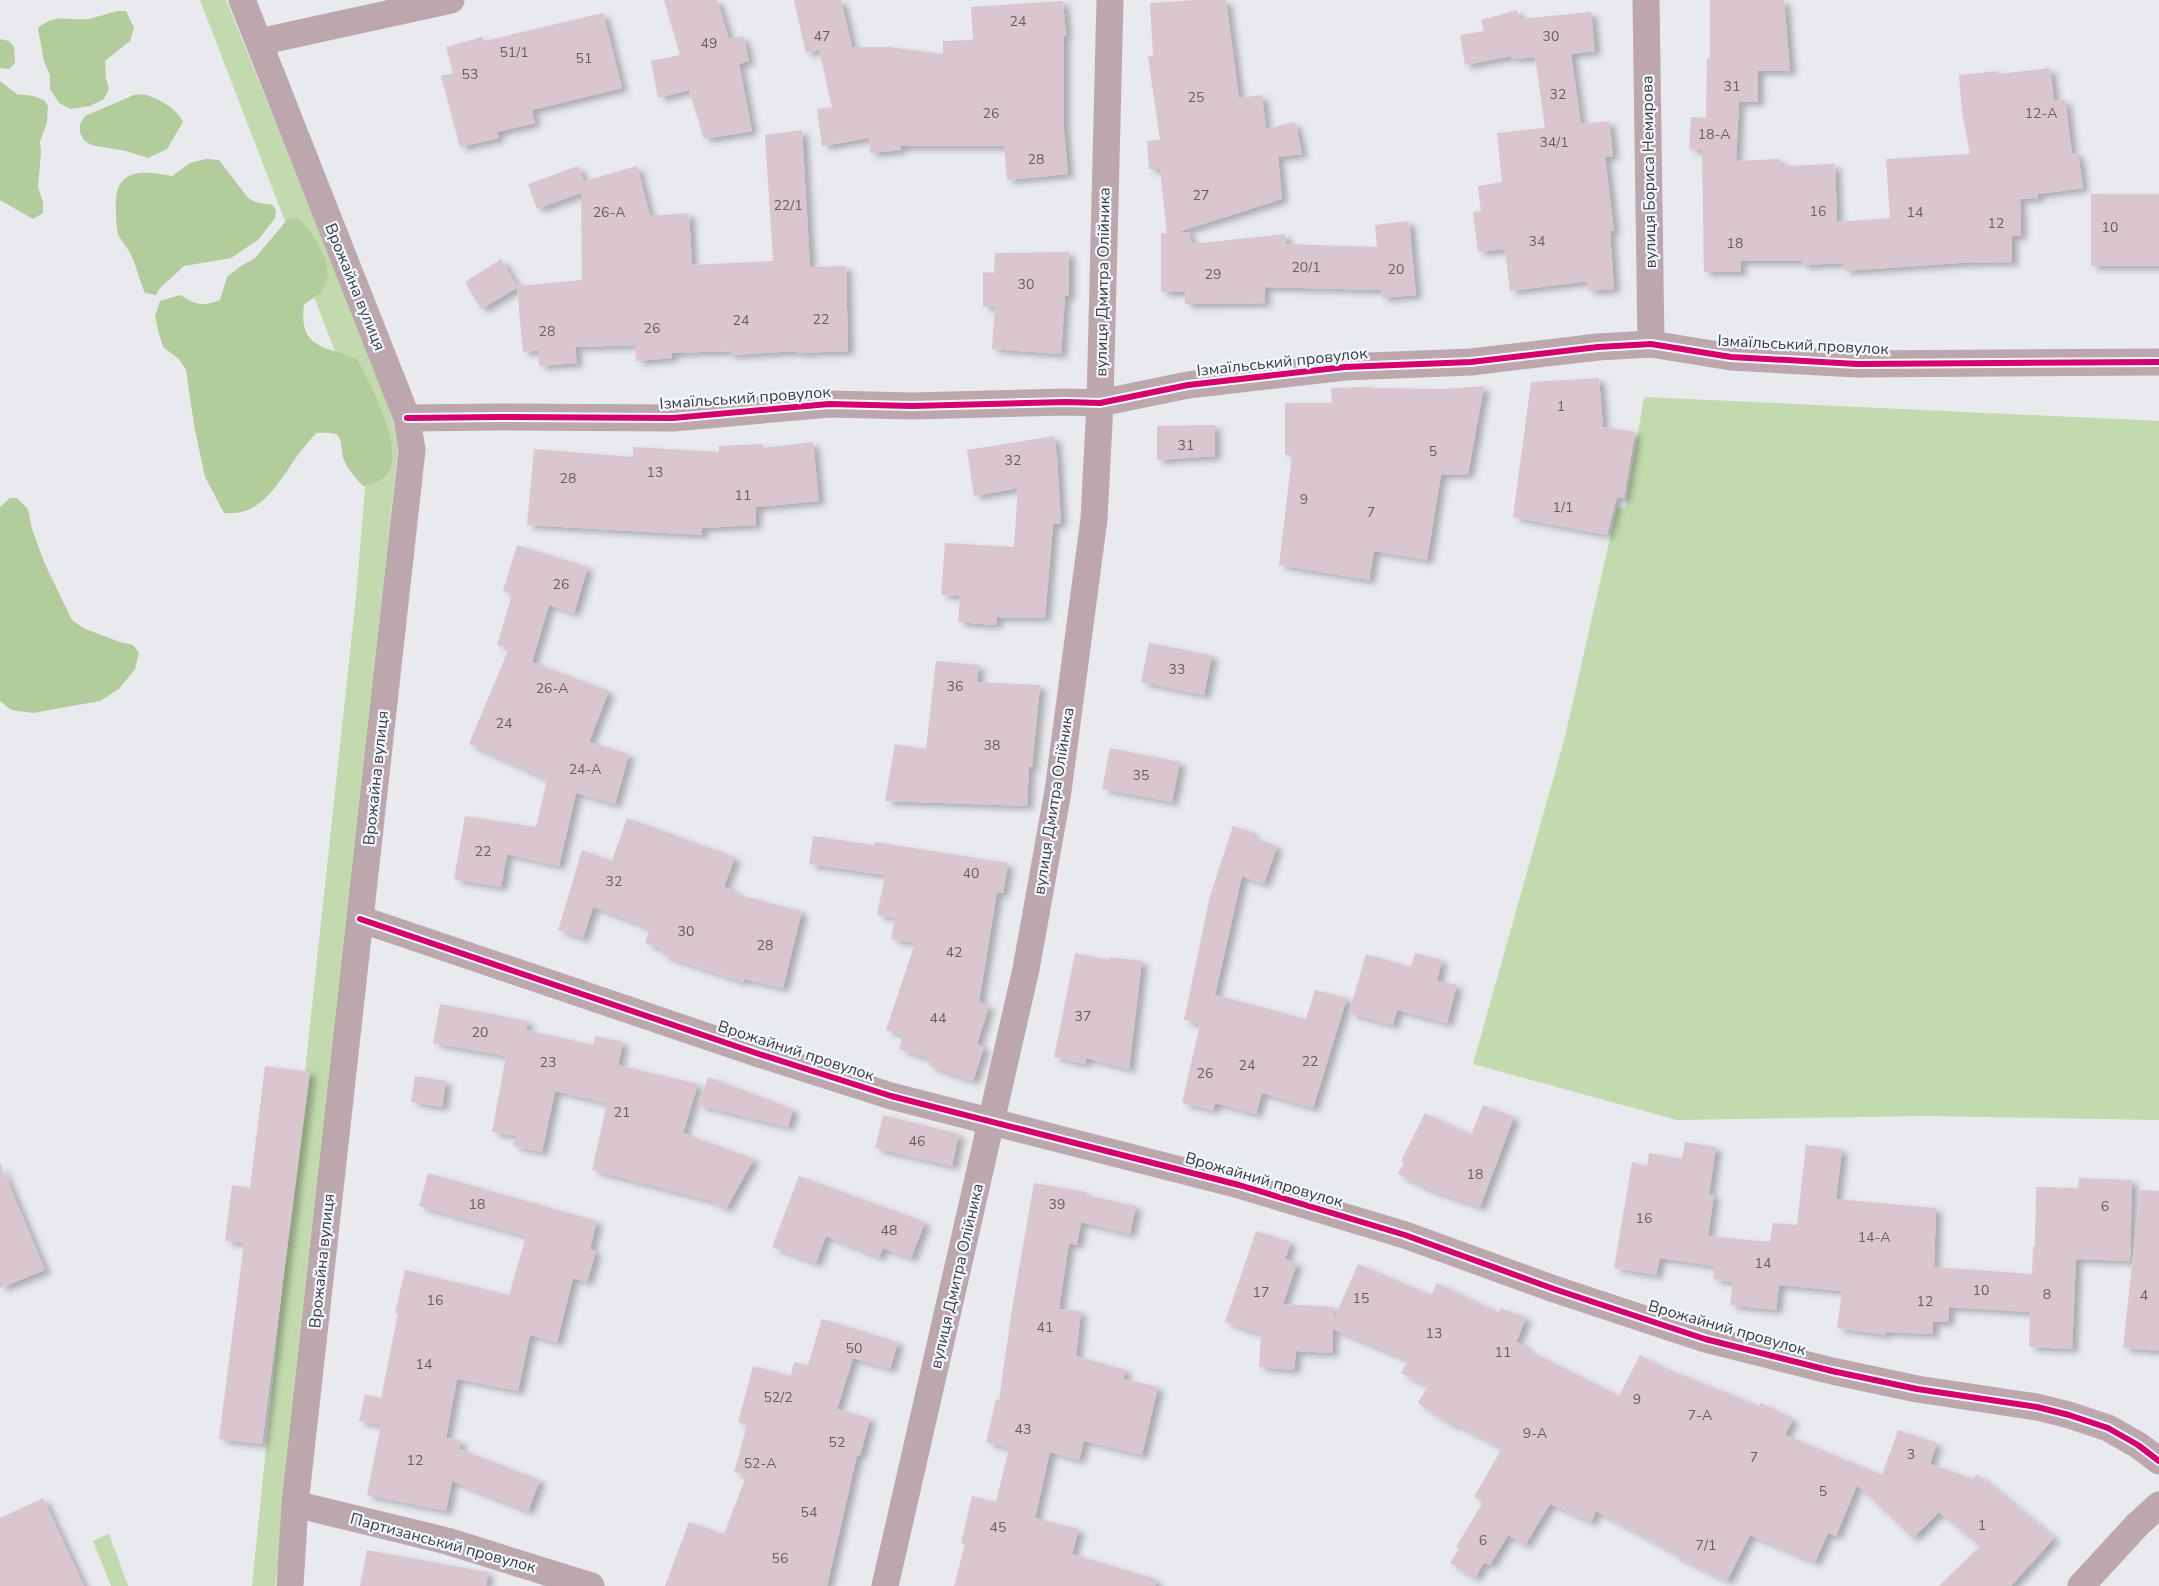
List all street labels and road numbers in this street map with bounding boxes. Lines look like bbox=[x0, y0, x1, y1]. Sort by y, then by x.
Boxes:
street label: вулиця Бориса Немирова bbox=[1636, 75, 1662, 269]
street label: вулиця Дмитра Олійника bbox=[1090, 187, 1116, 377]
street label: Врожайна вулиця bbox=[319, 220, 391, 354]
street label: Ізмаїльський провулок bbox=[1717, 330, 1890, 361]
street label: Ізмаїльський провулок bbox=[1196, 342, 1369, 382]
street label: Ізмаїльський провулок bbox=[659, 381, 832, 415]
street label: вулиця Дмитра Олійника bbox=[1028, 706, 1080, 896]
street label: Врожайна вулиця bbox=[358, 710, 394, 846]
street label: Врожайний провулок bbox=[715, 1015, 878, 1087]
street label: Врожайний провулок bbox=[1182, 1147, 1346, 1213]
street label: вулиця Дмитра Олійника bbox=[925, 1181, 989, 1371]
street label: Врожайна вулиця bbox=[304, 1193, 340, 1329]
street label: Врожайний провулок bbox=[1645, 1295, 1809, 1361]
street label: Партизанський провулок bbox=[348, 1508, 539, 1579]

